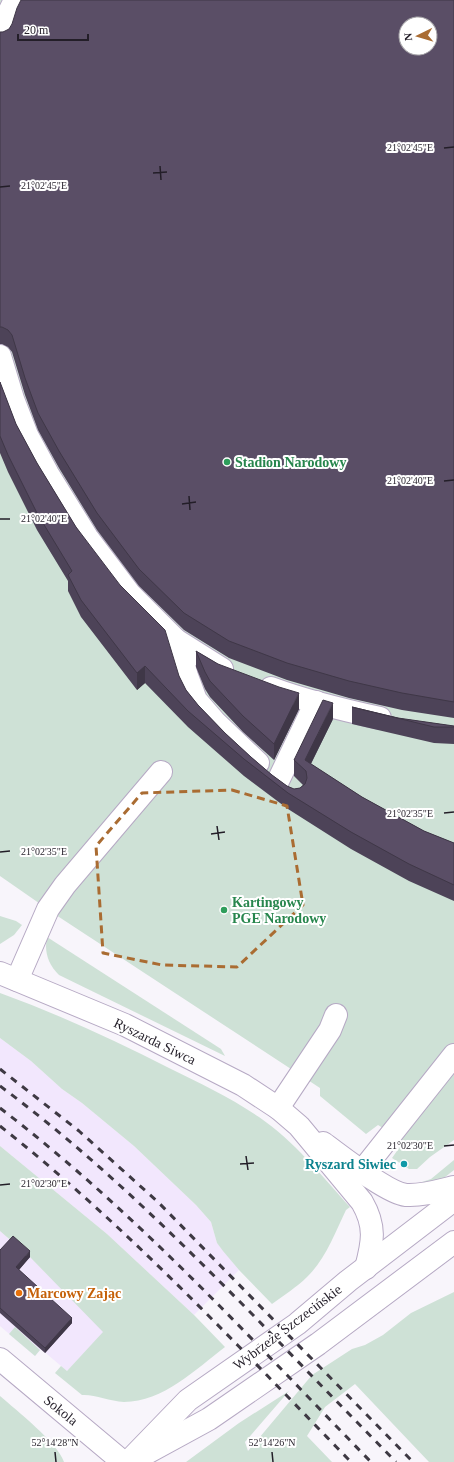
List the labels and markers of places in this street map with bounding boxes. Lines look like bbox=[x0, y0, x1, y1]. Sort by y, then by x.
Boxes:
place label: Stadion Narodowy bbox=[235, 455, 346, 470]
marker: Stadion Narodowy bbox=[222, 457, 232, 467]
place label: Kartingowy PGE Narodowy bbox=[232, 895, 326, 926]
marker: Kartingowy PGE Narodowy bbox=[219, 905, 229, 915]
place label: Ryszard Siwiec bbox=[305, 1157, 396, 1172]
marker: Ryszard Siwiec bbox=[399, 1159, 409, 1169]
place label: Marcowy Zając bbox=[27, 1286, 121, 1301]
marker: Marcowy Zając bbox=[14, 1288, 24, 1298]

